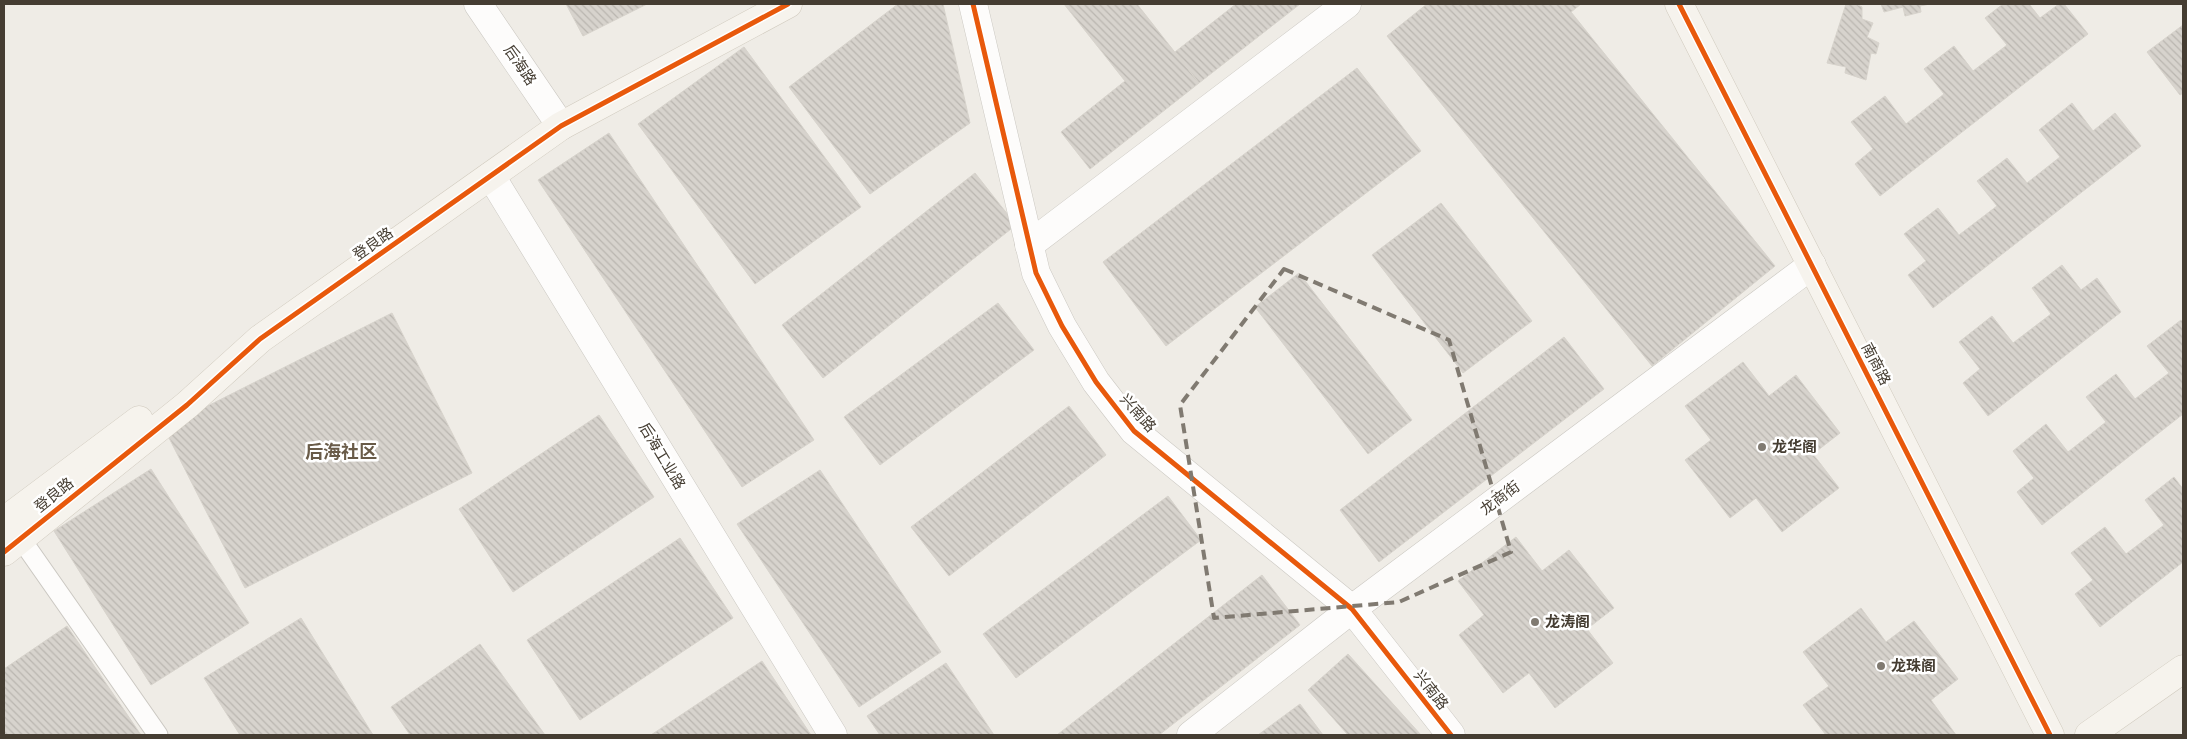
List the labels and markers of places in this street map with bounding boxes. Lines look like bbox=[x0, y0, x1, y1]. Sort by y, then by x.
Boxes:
place label: 龙华阁 bbox=[1772, 437, 1817, 457]
marker: 龙华阁 bbox=[1756, 441, 1768, 453]
place label: 龙涛阁 bbox=[1545, 612, 1590, 632]
marker: 龙涛阁 bbox=[1529, 616, 1541, 628]
place label: 龙珠阁 bbox=[1891, 656, 1936, 676]
marker: 龙珠阁 bbox=[1875, 660, 1887, 672]

